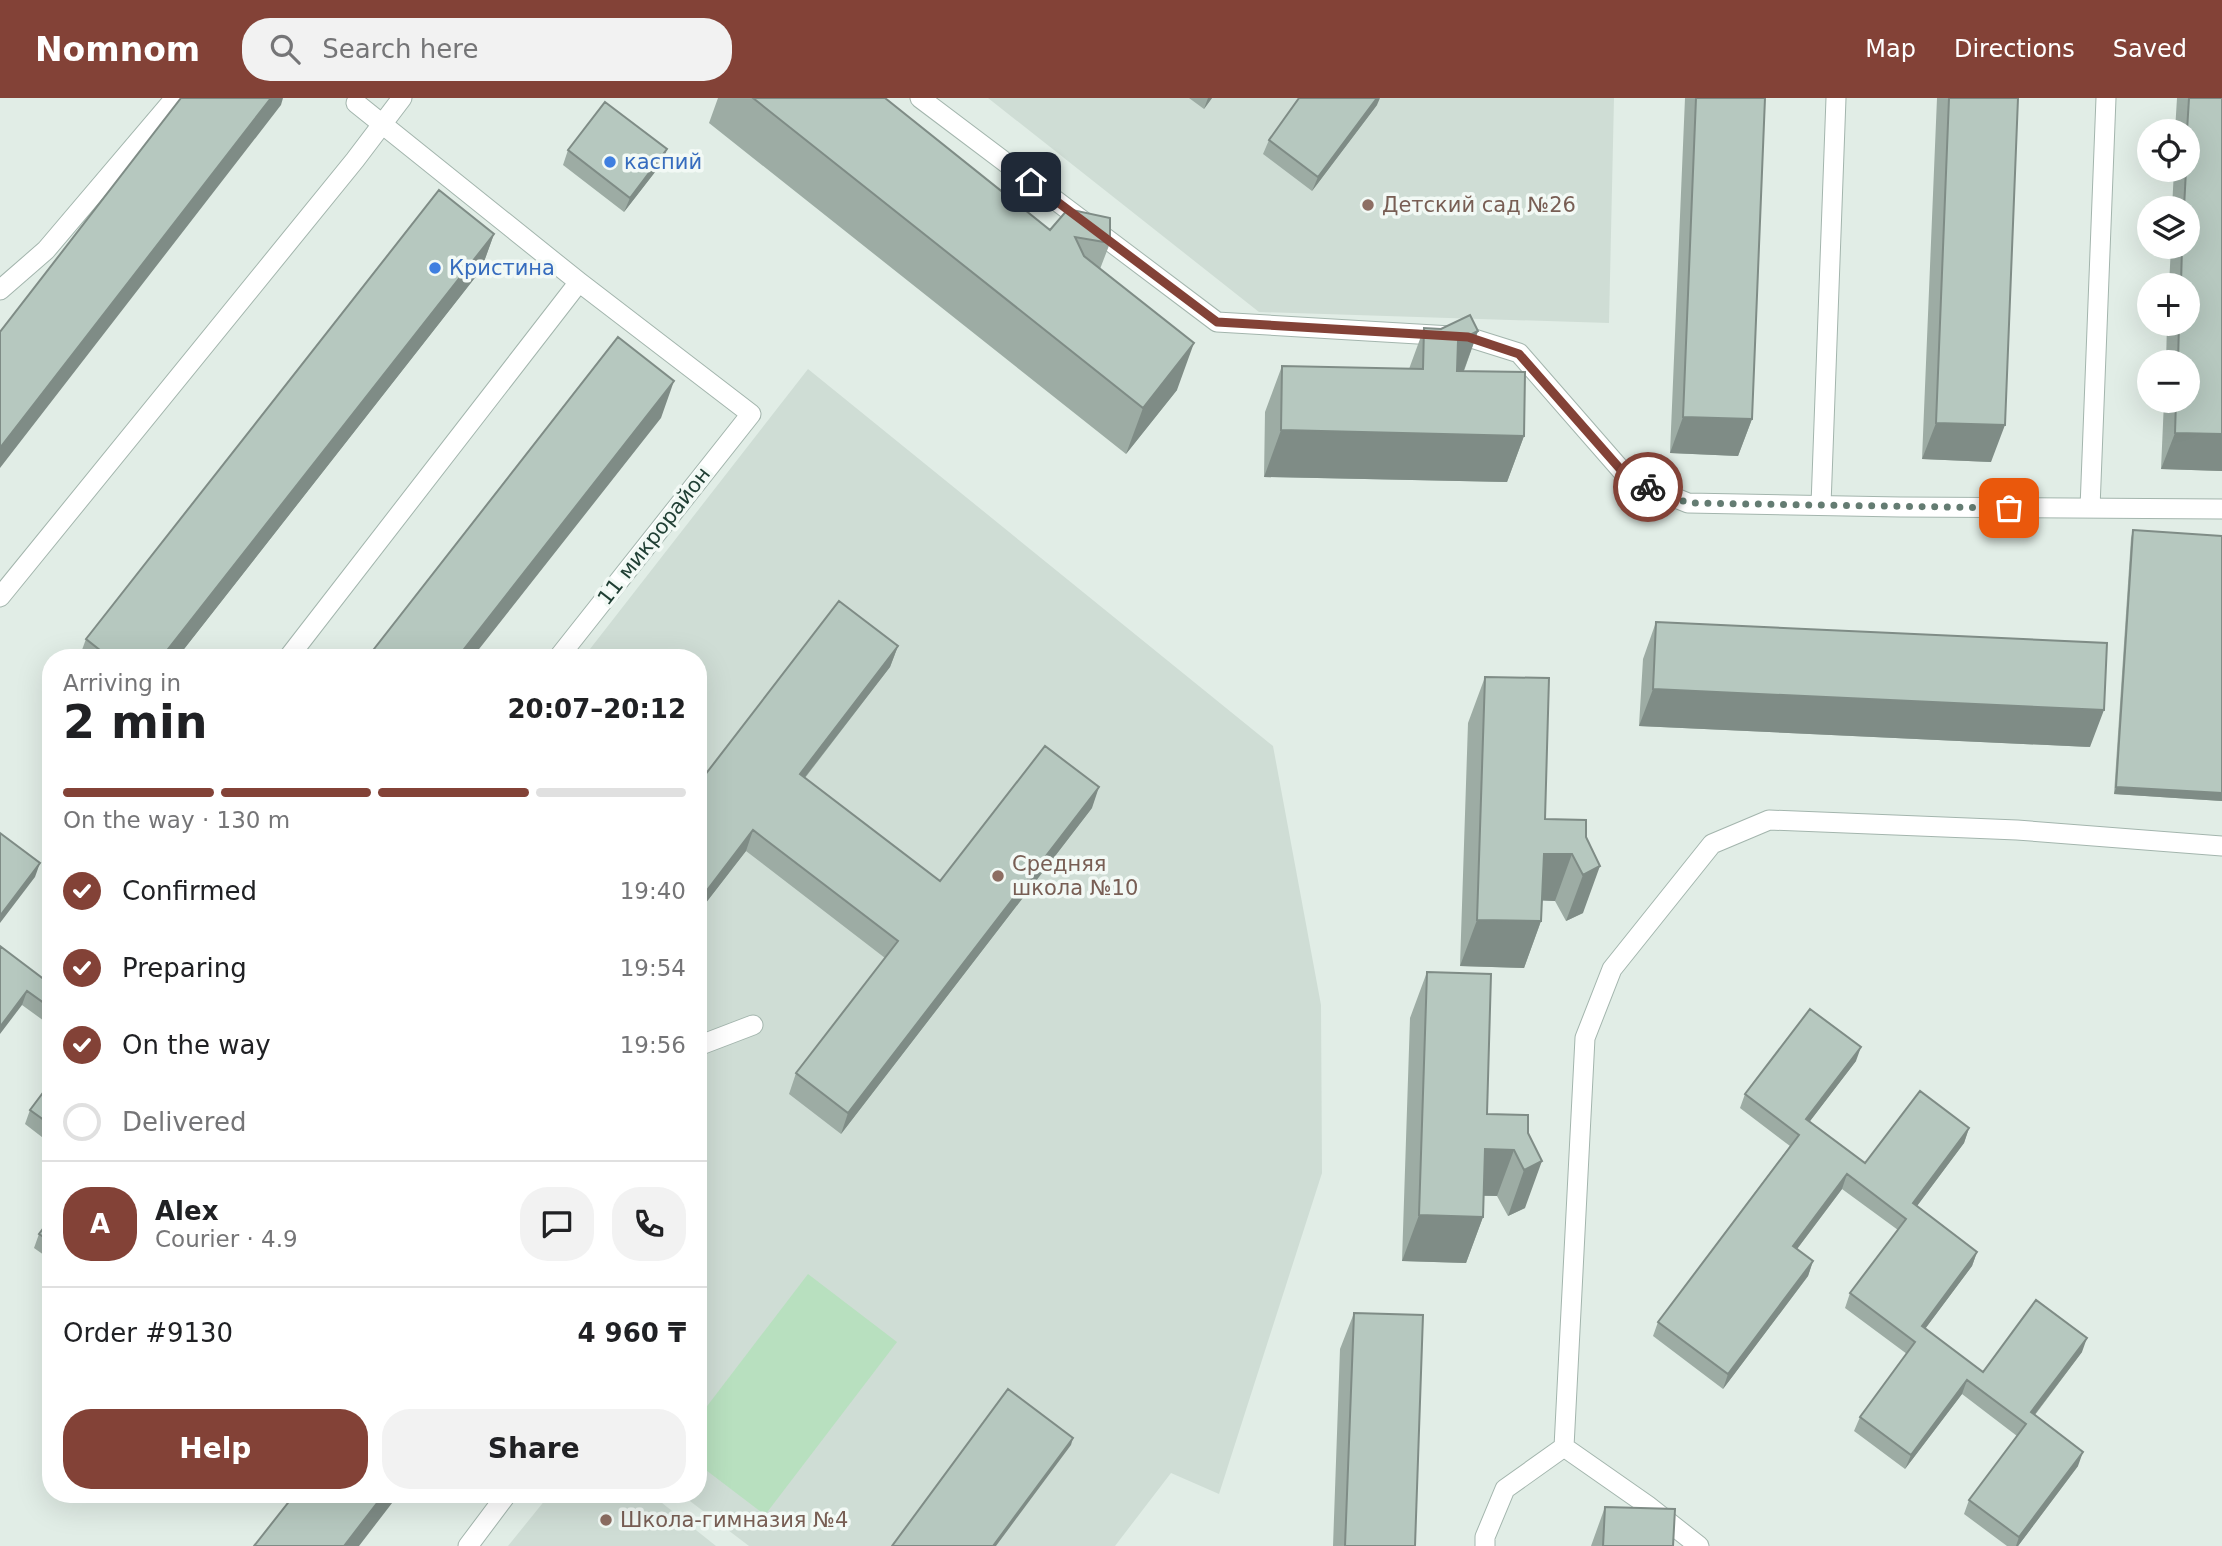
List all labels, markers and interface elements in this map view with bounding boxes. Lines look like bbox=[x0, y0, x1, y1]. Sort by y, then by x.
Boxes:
search box bbox=[242, 18, 732, 81]
text: Nomnom bbox=[35, 30, 200, 69]
icon: search bbox=[266, 30, 304, 68]
text: Search here bbox=[322, 34, 478, 64]
text: Map bbox=[1865, 35, 1916, 63]
text: Directions bbox=[1954, 35, 2075, 63]
text: Saved bbox=[2113, 35, 2187, 63]
map controls bbox=[2137, 119, 2200, 413]
button: locate bbox=[2137, 119, 2200, 182]
place label: каспий bbox=[624, 150, 702, 174]
pin bbox=[1001, 152, 1061, 212]
marker: каспий bbox=[602, 154, 618, 170]
icon: home bbox=[1012, 163, 1050, 201]
place label: Детский сад №26 bbox=[1382, 193, 1576, 217]
button: layers bbox=[2137, 196, 2200, 259]
marker: Детский сад №26 bbox=[1360, 197, 1376, 213]
place label: Кристина bbox=[449, 256, 555, 280]
marker: Кристина bbox=[427, 260, 443, 276]
button: + bbox=[2137, 273, 2200, 336]
button: − bbox=[2137, 350, 2200, 413]
courier bbox=[1613, 452, 1683, 522]
street label: 11 микрорайон bbox=[593, 462, 715, 610]
icon: bike bbox=[1629, 468, 1667, 506]
pin bbox=[1979, 478, 2039, 538]
icon: bag bbox=[1990, 489, 2028, 527]
text: Arriving in bbox=[63, 670, 181, 696]
text: 20:07–20:12 bbox=[507, 694, 686, 724]
text: 2 min bbox=[63, 695, 207, 749]
text: On the way · 130 m bbox=[63, 807, 290, 833]
place label: Средняя школа №10 bbox=[1012, 852, 1138, 900]
marker: Средняя школа №10 bbox=[990, 868, 1006, 884]
icon: check bbox=[63, 872, 101, 910]
text: Confirmed bbox=[122, 876, 257, 906]
text: 19:40 bbox=[620, 878, 686, 904]
icon: check bbox=[63, 949, 101, 987]
text: Preparing bbox=[122, 953, 247, 983]
text: 19:54 bbox=[620, 955, 686, 981]
icon: check bbox=[63, 1026, 101, 1064]
text: On the way bbox=[122, 1030, 271, 1060]
text: 19:56 bbox=[620, 1032, 686, 1058]
text: Delivered bbox=[122, 1107, 246, 1137]
button: chat bbox=[520, 1187, 594, 1261]
button: phone bbox=[612, 1187, 686, 1261]
text: Alex bbox=[155, 1196, 218, 1226]
text: A bbox=[90, 1209, 110, 1239]
text: Courier · 4.9 bbox=[155, 1226, 298, 1252]
text: Order #9130 bbox=[63, 1318, 233, 1348]
text: 4 960 ₸ bbox=[577, 1318, 686, 1348]
button: Help bbox=[63, 1409, 368, 1489]
button: Share bbox=[382, 1409, 686, 1489]
place label: Школа-гимназия №4 bbox=[620, 1508, 848, 1532]
marker: Школа-гимназия №4 bbox=[598, 1512, 614, 1528]

